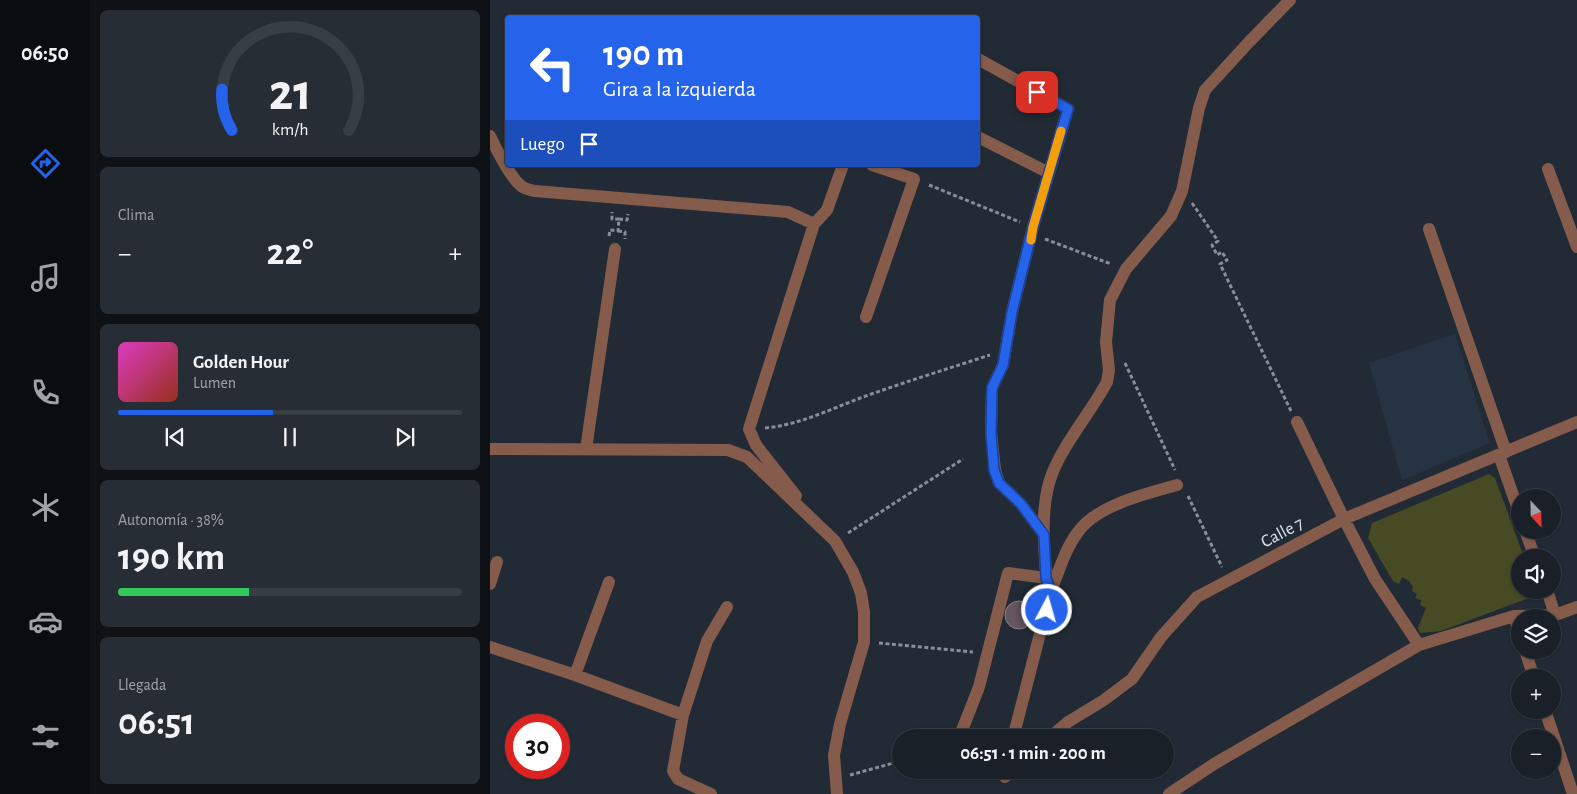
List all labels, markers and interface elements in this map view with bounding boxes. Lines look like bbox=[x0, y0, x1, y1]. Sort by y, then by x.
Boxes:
icon: left bbox=[520, 35, 585, 100]
text: 190 m bbox=[603, 37, 684, 72]
text: 06:50 bbox=[21, 42, 69, 64]
text: 21 bbox=[268, 67, 312, 119]
pin bbox=[1016, 71, 1058, 113]
text: Gira a la izquierda bbox=[603, 78, 756, 100]
icon: arrive bbox=[1023, 78, 1051, 106]
text: km/h bbox=[272, 121, 308, 139]
icon: arrive bbox=[575, 130, 603, 158]
text: Luego bbox=[520, 135, 565, 154]
icon: directions bbox=[28, 146, 63, 181]
text: Clima bbox=[118, 207, 154, 223]
text: 22° bbox=[267, 234, 313, 272]
text: − bbox=[118, 240, 131, 268]
text: + bbox=[449, 240, 462, 268]
icon: music bbox=[28, 260, 63, 295]
text: Golden Hour bbox=[193, 353, 289, 372]
icon: phone bbox=[28, 375, 63, 410]
text: Lumen bbox=[193, 375, 236, 391]
icon: previous bbox=[161, 423, 189, 451]
icon: pause bbox=[276, 423, 304, 451]
icon: next bbox=[391, 423, 419, 451]
north arrow bbox=[1511, 489, 1561, 539]
map controls bbox=[1511, 489, 1561, 779]
icon: climate bbox=[28, 490, 63, 525]
text: Autonomía · 38% bbox=[118, 512, 224, 528]
street label: Calle 7 bbox=[1258, 514, 1307, 551]
text: 190 km bbox=[118, 539, 225, 577]
button: sound bbox=[1511, 549, 1561, 599]
position arrow bbox=[1020, 583, 1072, 635]
icon: car bbox=[28, 604, 63, 639]
button: layers bbox=[1511, 609, 1561, 659]
button: + bbox=[1511, 669, 1561, 719]
text: Llegada bbox=[118, 677, 166, 693]
text: 06:51 bbox=[118, 704, 195, 742]
speed limit sign: 30 bbox=[505, 714, 570, 779]
icon: filters bbox=[28, 719, 63, 754]
button: − bbox=[1511, 729, 1561, 779]
text: 06:51 · 1 min · 200 m bbox=[960, 744, 1106, 763]

